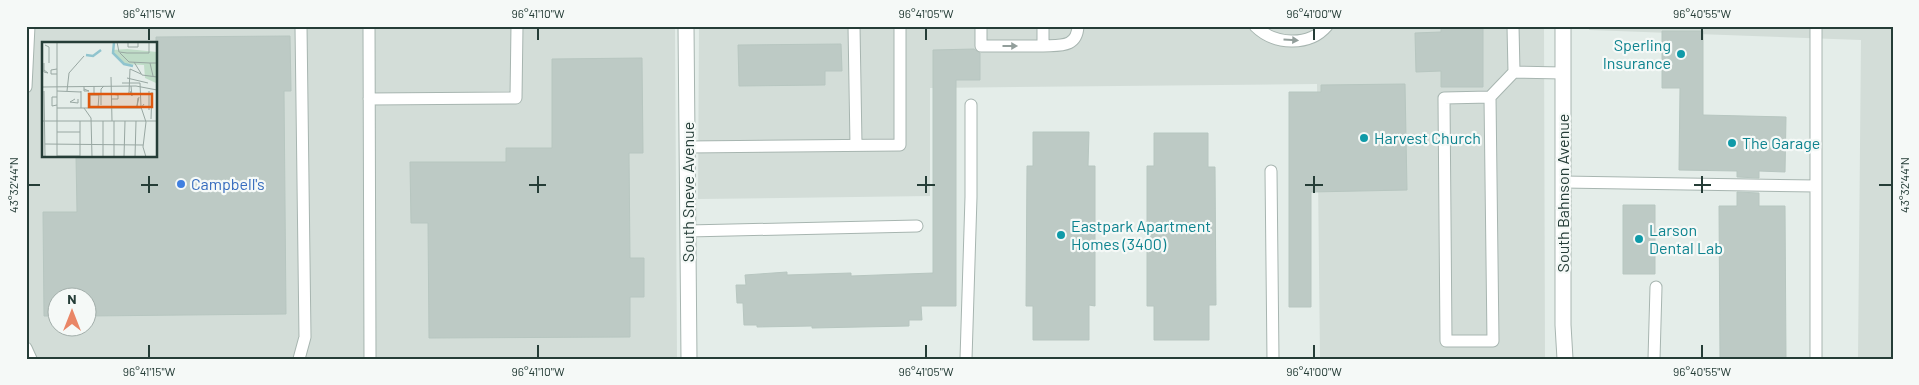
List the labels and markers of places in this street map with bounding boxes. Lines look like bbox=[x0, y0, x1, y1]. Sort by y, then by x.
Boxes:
place label: Sperling Insurance bbox=[1603, 35, 1671, 72]
marker: Sperling Insurance bbox=[1675, 48, 1687, 60]
place label: Harvest Church bbox=[1374, 128, 1481, 147]
marker: Harvest Church bbox=[1358, 132, 1370, 144]
place label: The Garage bbox=[1742, 133, 1820, 152]
marker: The Garage bbox=[1726, 137, 1738, 149]
place label: Campbell's bbox=[191, 174, 265, 193]
marker: Campbell's bbox=[175, 178, 187, 190]
place label: Eastpark Apartment Homes (3400) bbox=[1071, 216, 1211, 253]
place label: Larson Dental Lab bbox=[1649, 220, 1723, 257]
marker: Eastpark Apartment Homes (3400) bbox=[1055, 229, 1067, 241]
marker: Larson Dental Lab bbox=[1633, 233, 1645, 245]

